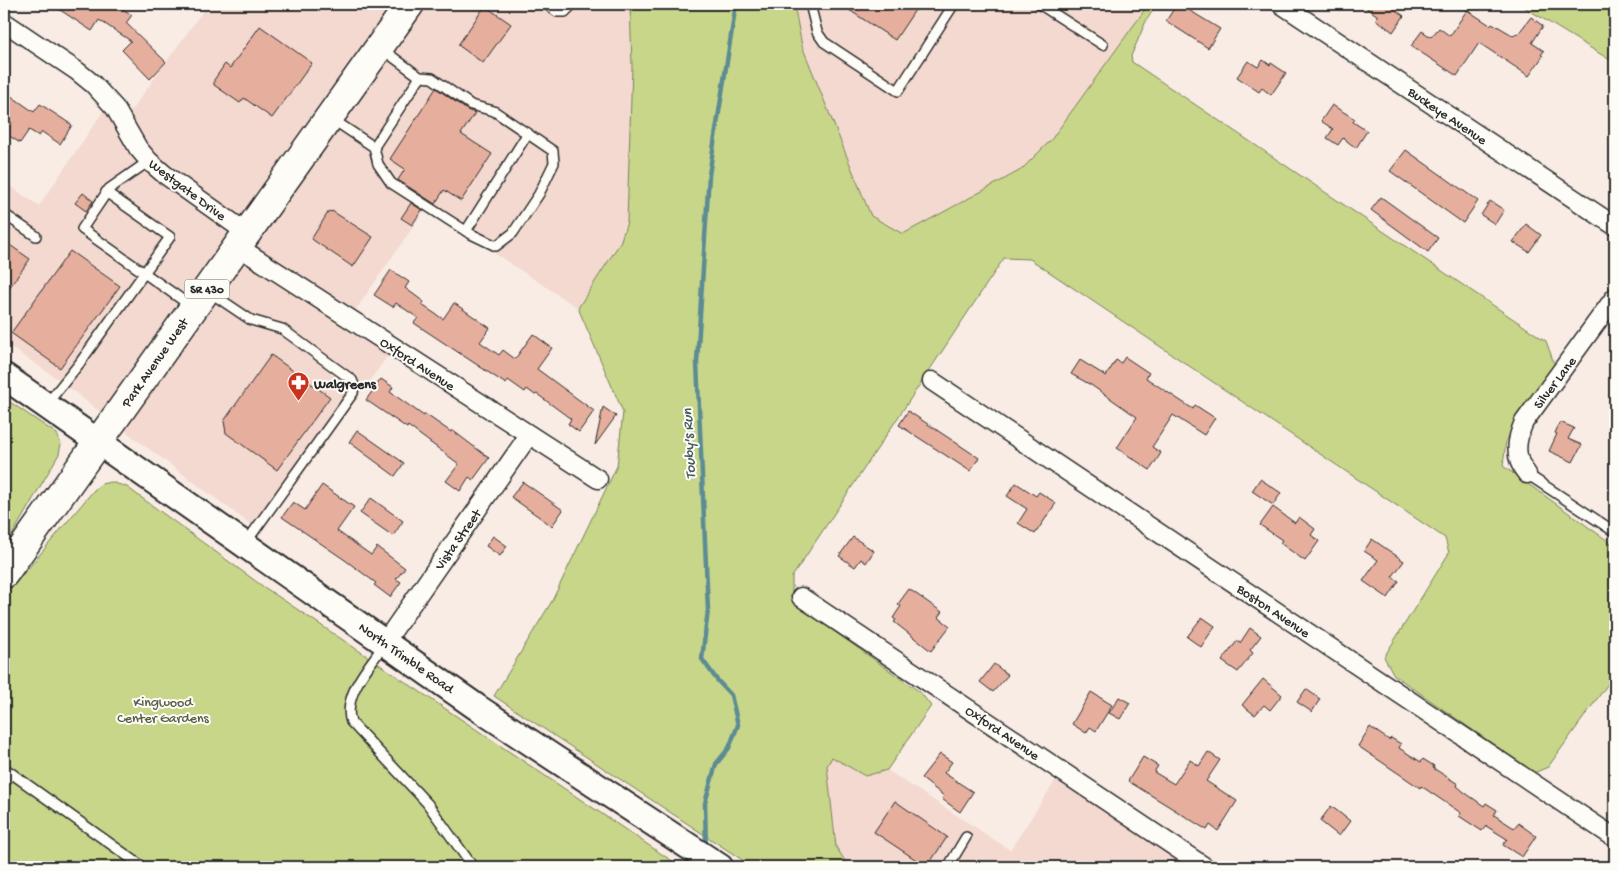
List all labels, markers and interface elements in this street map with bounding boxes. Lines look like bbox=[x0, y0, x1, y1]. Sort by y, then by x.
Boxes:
street label: Buckeye Avenue bbox=[1403, 84, 1490, 150]
street label: Westgate Drive bbox=[144, 156, 229, 226]
road number: SR 430 bbox=[184, 280, 230, 298]
street label: Park Avenue West bbox=[118, 314, 194, 412]
street label: Oxford Avenue bbox=[376, 335, 458, 396]
street label: Silver Lane bbox=[1531, 353, 1582, 413]
pharmacy icon: Walgreens bbox=[286, 371, 310, 402]
place label: Walgreens bbox=[313, 377, 377, 394]
water label: Touby's Run bbox=[679, 407, 701, 480]
street label: Vista Street bbox=[431, 506, 487, 575]
street label: Boston Avenue bbox=[1232, 581, 1313, 643]
street label: North Trimble Road bbox=[354, 620, 458, 699]
park label: Kingwood Center Gardens bbox=[117, 695, 210, 728]
street label: Oxford Avenue bbox=[961, 703, 1043, 766]

